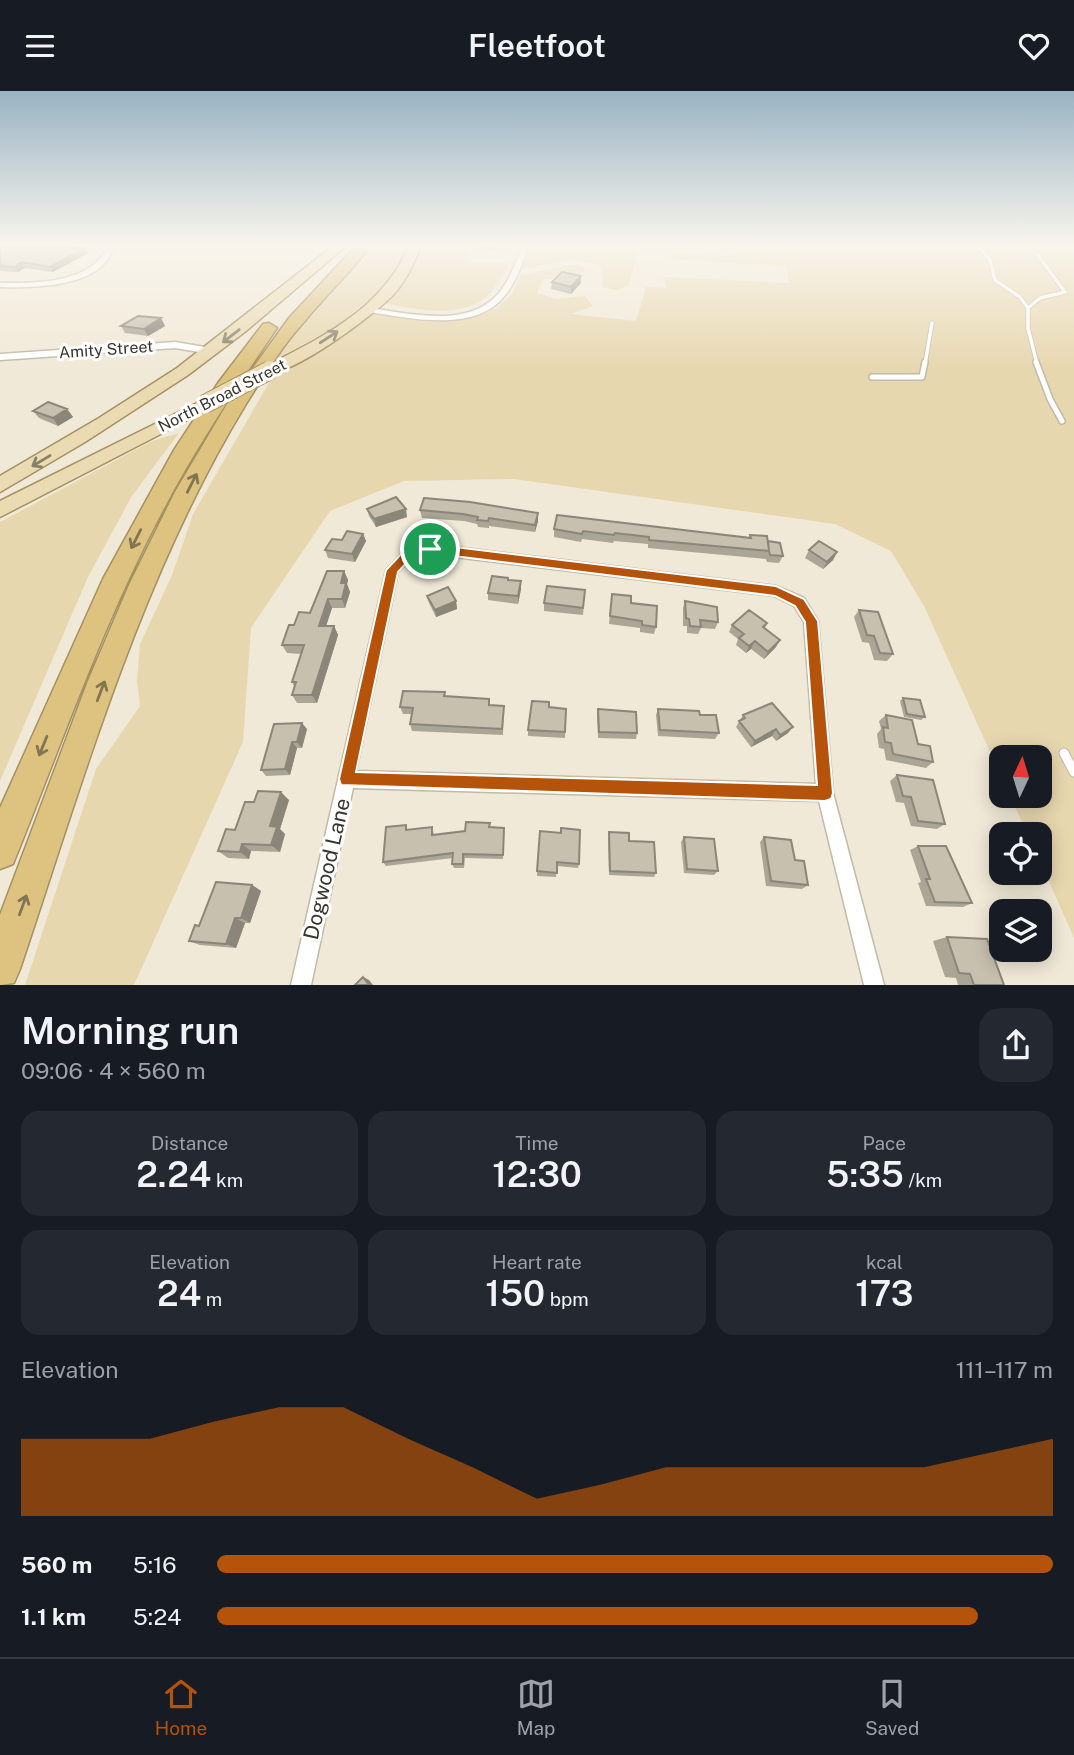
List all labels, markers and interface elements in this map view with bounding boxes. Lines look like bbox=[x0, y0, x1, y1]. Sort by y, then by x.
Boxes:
icon: menu bbox=[21, 27, 59, 65]
text: Fleetfoot bbox=[468, 27, 606, 64]
icon: heart bbox=[1015, 27, 1053, 65]
one-way arrow bbox=[222, 329, 240, 344]
one-way arrow bbox=[319, 329, 339, 343]
street label: Amity Street bbox=[58, 337, 154, 362]
street label: North Broad Street bbox=[155, 355, 289, 436]
one-way arrow bbox=[31, 454, 51, 468]
one-way arrow bbox=[186, 473, 200, 493]
pin bbox=[400, 519, 460, 579]
one-way arrow bbox=[129, 528, 143, 548]
icon: arrive bbox=[411, 530, 449, 568]
one-way arrow bbox=[96, 680, 108, 702]
one-way arrow bbox=[35, 735, 48, 756]
north arrow bbox=[989, 745, 1052, 809]
map controls bbox=[989, 745, 1052, 962]
street label: Dogwood Lane bbox=[298, 796, 355, 942]
button: locate bbox=[989, 822, 1052, 885]
one-way arrow bbox=[18, 894, 30, 916]
button: layers bbox=[989, 899, 1052, 962]
text: Morning run bbox=[21, 1008, 239, 1053]
button: share bbox=[979, 1008, 1053, 1082]
text: 09:06 · 4 × 560 m bbox=[21, 1057, 206, 1084]
text: Distance bbox=[151, 1132, 228, 1154]
text: Time bbox=[515, 1132, 559, 1154]
text: Pace bbox=[863, 1132, 906, 1154]
text: 2.24 bbox=[136, 1154, 211, 1195]
text: 12:30 bbox=[492, 1154, 582, 1195]
text: 5:35 bbox=[826, 1154, 904, 1195]
text: km bbox=[211, 1169, 243, 1191]
text: /km bbox=[904, 1169, 942, 1191]
text: Elevation bbox=[149, 1251, 230, 1273]
text: Heart rate bbox=[492, 1251, 582, 1273]
text: kcal bbox=[866, 1251, 903, 1273]
text: 24 bbox=[157, 1273, 201, 1314]
text: 150 bbox=[485, 1273, 545, 1314]
text: 173 bbox=[855, 1273, 914, 1314]
text: m bbox=[201, 1288, 222, 1310]
text: bpm bbox=[545, 1288, 589, 1310]
text: Elevation bbox=[21, 1356, 119, 1383]
text: 111–117 m bbox=[956, 1356, 1053, 1383]
text: 560 m bbox=[21, 1551, 92, 1578]
text: 5:16 bbox=[133, 1551, 177, 1578]
text: 1.1 km bbox=[21, 1603, 86, 1630]
text: 5:24 bbox=[133, 1603, 182, 1630]
tab: Home bbox=[155, 1675, 207, 1739]
tab: Map bbox=[517, 1675, 555, 1739]
tab: Saved bbox=[865, 1675, 919, 1739]

